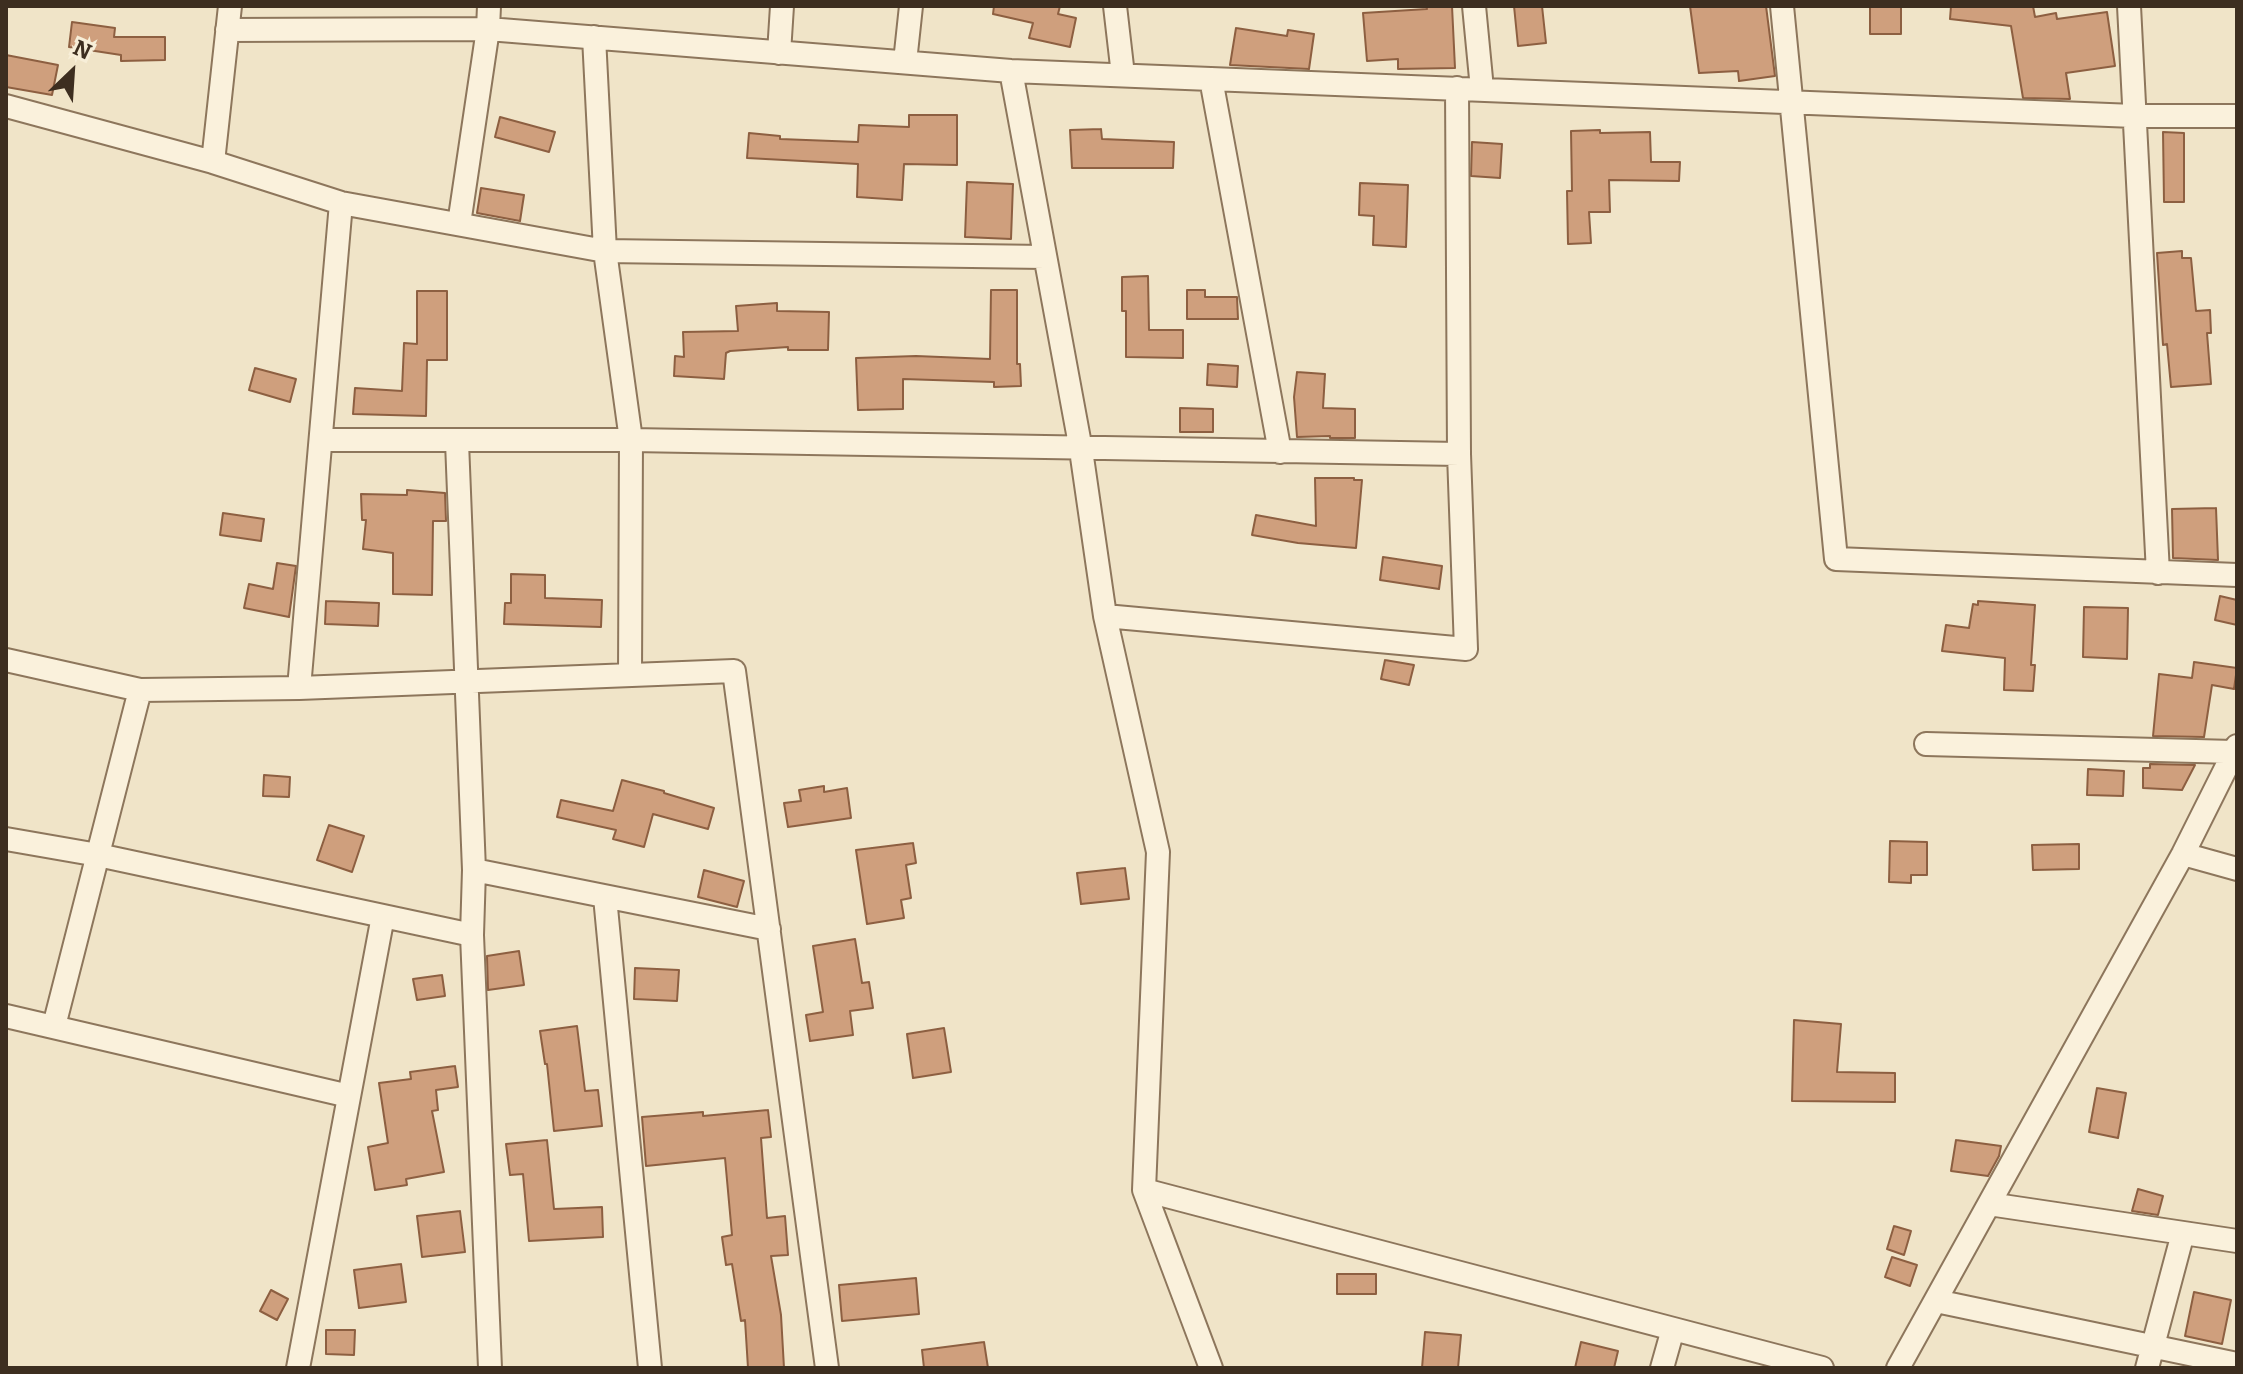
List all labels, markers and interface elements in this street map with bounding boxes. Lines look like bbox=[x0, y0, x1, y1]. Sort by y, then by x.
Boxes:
north arrow bbox=[32, 32, 112, 112]
text: N bbox=[69, 34, 96, 66]

